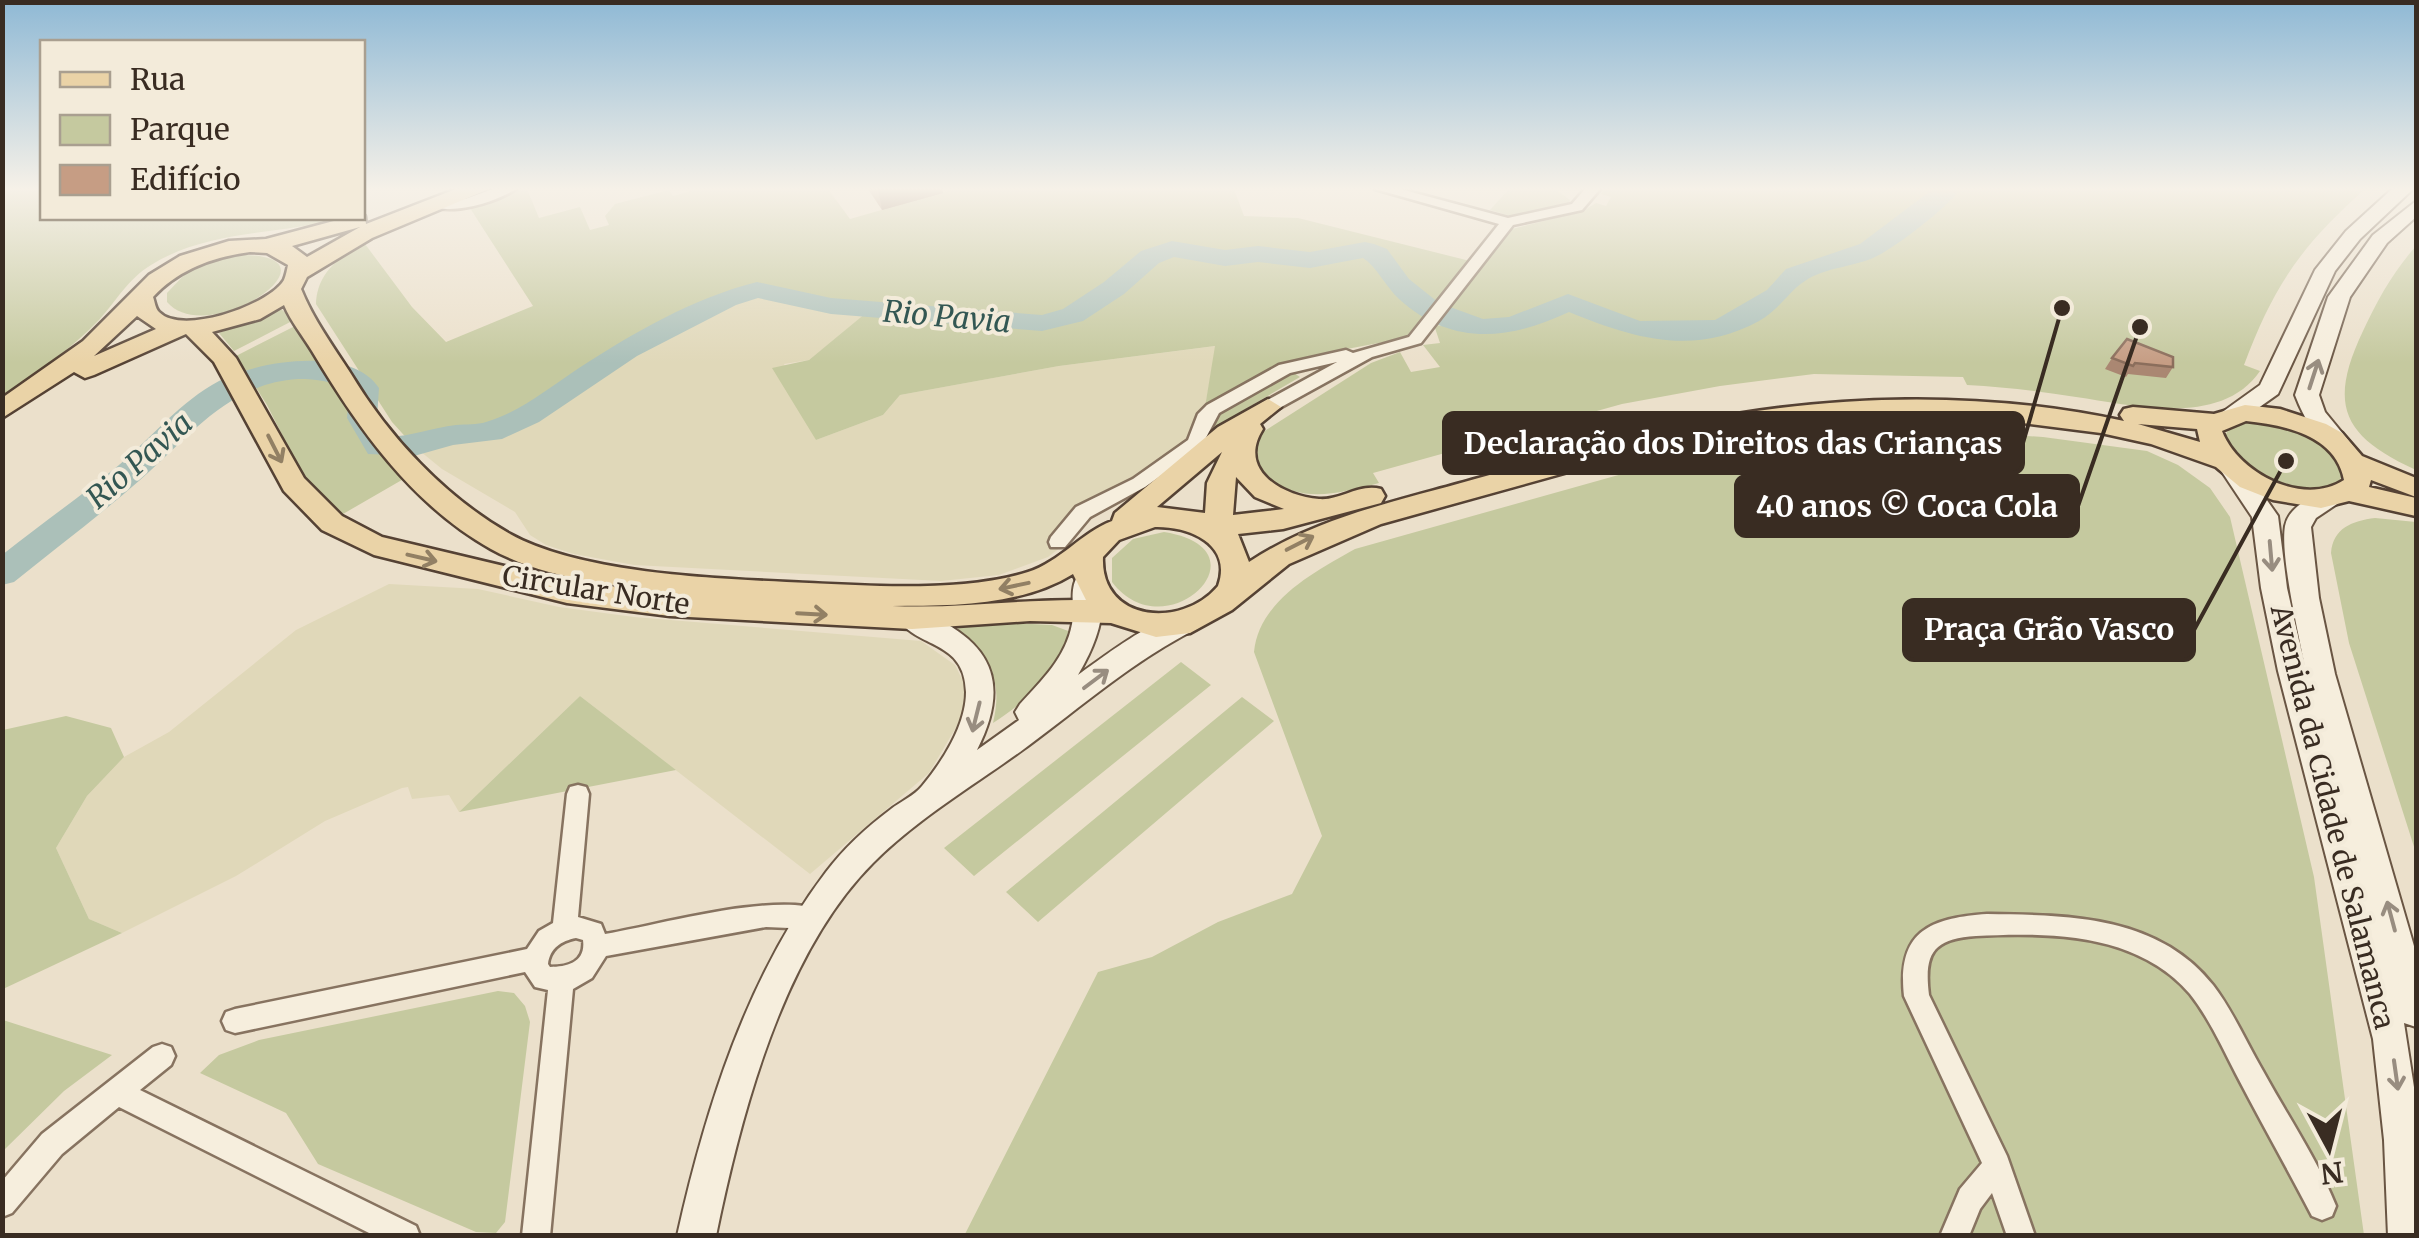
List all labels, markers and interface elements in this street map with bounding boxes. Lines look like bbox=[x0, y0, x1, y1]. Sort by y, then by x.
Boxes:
legend bbox=[40, 40, 365, 220]
text: Rua bbox=[130, 60, 185, 98]
text: Parque bbox=[130, 110, 230, 148]
text: Edifício bbox=[130, 160, 241, 198]
water label: Rio Pavia bbox=[882, 291, 1012, 341]
one-way arrow bbox=[2307, 359, 2325, 390]
water label: Rio Pavia bbox=[78, 404, 200, 516]
callout: Declaração dos Direitos das Crianças bbox=[1444, 413, 2023, 473]
text: Declaração dos Direitos das Crianças bbox=[1464, 424, 2002, 462]
one-way arrow bbox=[266, 434, 285, 464]
callout: 40 anos © Coca Cola bbox=[1736, 476, 2078, 536]
text: 40 anos © Coca Cola bbox=[1756, 487, 2058, 525]
one-way arrow bbox=[1284, 533, 1314, 552]
one-way arrow bbox=[2262, 539, 2281, 571]
one-way arrow bbox=[405, 550, 437, 568]
street label: Circular Norte bbox=[500, 557, 692, 623]
one-way arrow bbox=[999, 577, 1031, 596]
callout: Praça Grão Vasco bbox=[1904, 600, 2194, 660]
street label: Avenida da Cidade de Salamanca bbox=[2263, 600, 2403, 1033]
one-way arrow bbox=[796, 605, 828, 624]
text: Praça Grão Vasco bbox=[1924, 610, 2174, 648]
one-way arrow bbox=[1082, 668, 1109, 689]
one-way arrow bbox=[966, 700, 984, 732]
one-way arrow bbox=[2381, 901, 2400, 933]
one-way arrow bbox=[2387, 1059, 2405, 1091]
north arrow bbox=[2279, 1098, 2379, 1198]
text: N bbox=[2319, 1154, 2345, 1192]

